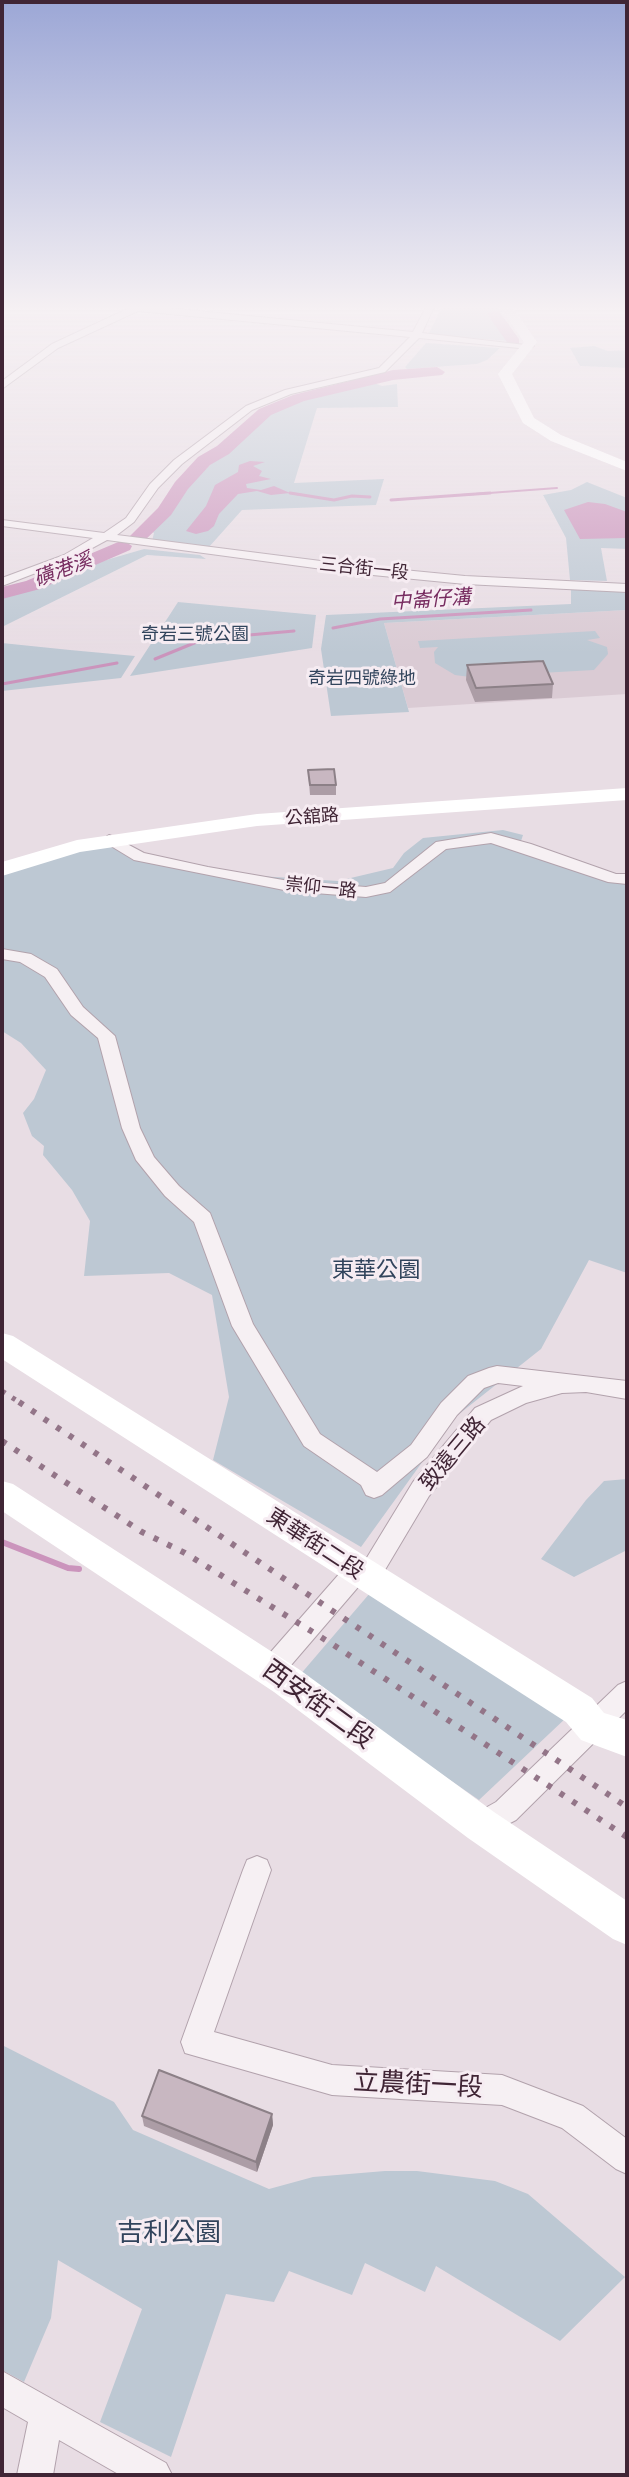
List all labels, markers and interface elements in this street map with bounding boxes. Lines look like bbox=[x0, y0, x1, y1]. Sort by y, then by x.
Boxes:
water label: 磺港溪 bbox=[31, 548, 95, 592]
street label: 三合街一段 bbox=[318, 554, 410, 584]
water label: 中崙仔溝 bbox=[390, 585, 472, 615]
park label: 奇岩三號公園 bbox=[141, 624, 249, 646]
park label: 奇岩四號綠地 bbox=[308, 668, 416, 690]
street label: 公舘路 bbox=[284, 804, 340, 830]
street label: 崇仰一路 bbox=[284, 873, 358, 903]
park label: 東華公園 bbox=[332, 1258, 420, 1284]
street label: 致遠三路 bbox=[415, 1412, 491, 1496]
street label: 東華街二段 bbox=[262, 1503, 368, 1585]
street label: 西安街二段 bbox=[256, 1654, 380, 1756]
street label: 立農街一段 bbox=[352, 2066, 484, 2104]
park label: 吉利公園 bbox=[117, 2217, 221, 2249]

